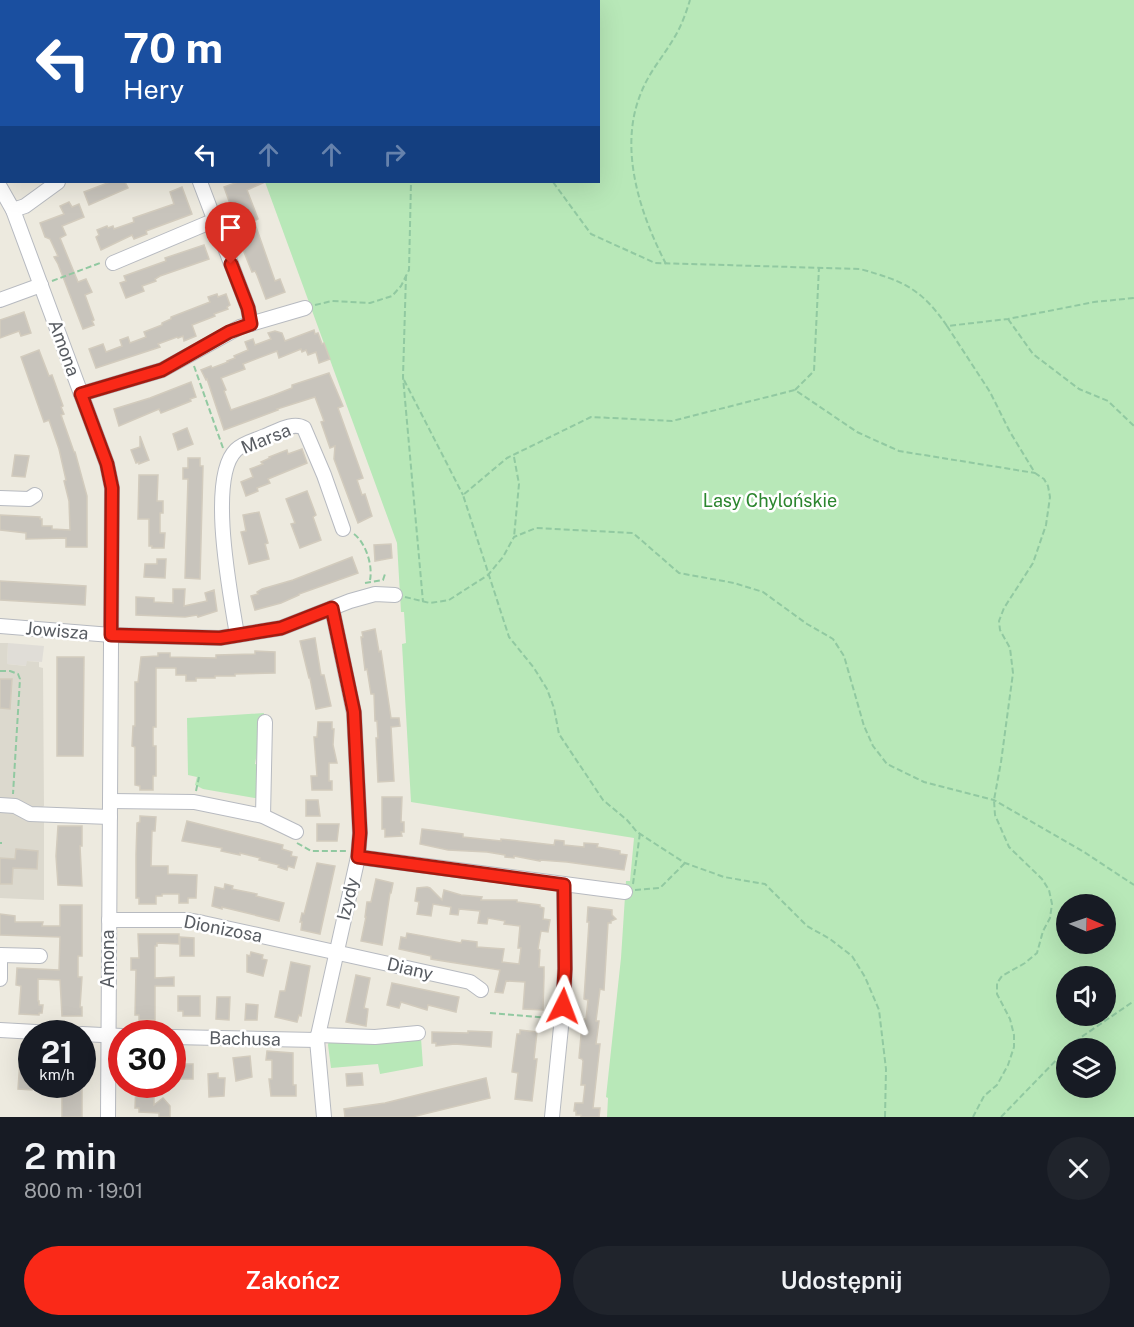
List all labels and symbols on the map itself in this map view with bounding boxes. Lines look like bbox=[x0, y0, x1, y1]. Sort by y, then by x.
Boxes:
pin bbox=[205, 202, 256, 264]
street label: Amona bbox=[45, 317, 84, 379]
street label: Marsa bbox=[238, 419, 294, 458]
park label: Lasy Chylońskie bbox=[703, 490, 837, 511]
street label: Jowisza bbox=[25, 617, 89, 644]
street label: Izydy bbox=[332, 875, 363, 922]
north arrow bbox=[1056, 894, 1116, 954]
street label: Dionizosa bbox=[182, 911, 264, 946]
street label: Amona bbox=[97, 930, 118, 988]
street label: Diany bbox=[385, 953, 436, 984]
position arrow bbox=[531, 974, 595, 1038]
speed limit sign: 30 bbox=[108, 1020, 186, 1098]
street label: Bachusa bbox=[209, 1027, 281, 1050]

